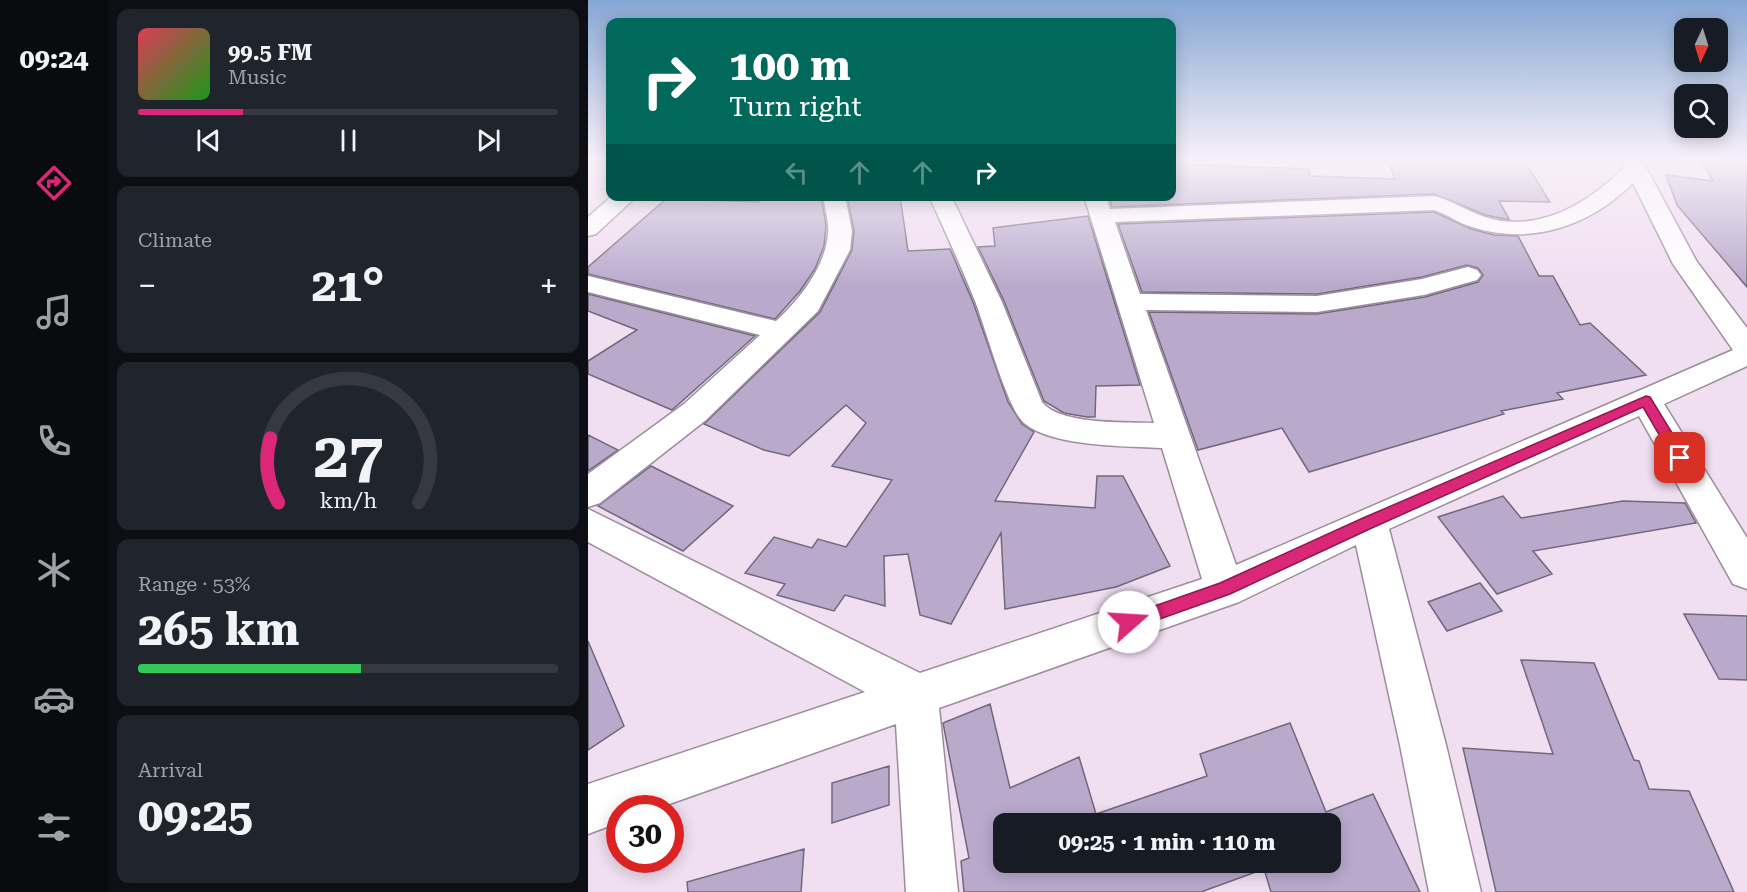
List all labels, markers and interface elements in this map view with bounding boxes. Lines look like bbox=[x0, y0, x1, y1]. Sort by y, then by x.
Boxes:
north arrow bbox=[1674, 18, 1728, 72]
map controls bbox=[1674, 18, 1728, 138]
text: 99.5 FM bbox=[228, 40, 312, 65]
text: 100 m bbox=[729, 41, 851, 90]
icon: right bbox=[630, 42, 708, 120]
text: 09:24 bbox=[20, 43, 88, 75]
text: Music bbox=[228, 65, 287, 89]
button: search bbox=[1674, 84, 1728, 138]
text: Turn right bbox=[729, 91, 862, 123]
icon: previous bbox=[192, 124, 225, 157]
icon: pause bbox=[332, 124, 365, 157]
icon: next bbox=[472, 124, 505, 157]
icon: left bbox=[780, 156, 813, 189]
icon: ahead bbox=[843, 156, 876, 189]
icon: ahead bbox=[906, 156, 939, 189]
icon: right bbox=[969, 156, 1002, 189]
icon: directions bbox=[33, 162, 75, 204]
text: Climate bbox=[138, 228, 212, 252]
text: 21° bbox=[312, 259, 384, 312]
text: − bbox=[138, 266, 156, 305]
text: + bbox=[540, 266, 558, 305]
icon: music bbox=[33, 291, 75, 333]
text: 27 bbox=[313, 419, 383, 492]
icon: phone bbox=[33, 420, 75, 462]
pin bbox=[1654, 432, 1705, 483]
icon: arrive bbox=[1663, 441, 1696, 474]
text: km/h bbox=[319, 488, 377, 513]
icon: climate bbox=[33, 549, 75, 591]
text: Range · 53% bbox=[138, 572, 250, 596]
position arrow bbox=[1097, 590, 1161, 654]
text: 265 km bbox=[138, 603, 299, 656]
icon: car bbox=[33, 678, 75, 720]
text: Arrival bbox=[138, 758, 203, 782]
text: 09:25 bbox=[138, 789, 253, 842]
speed limit sign: 30 bbox=[606, 795, 684, 873]
icon: filters bbox=[33, 806, 75, 848]
text: 09:25 · 1 min · 110 m bbox=[1058, 830, 1276, 855]

